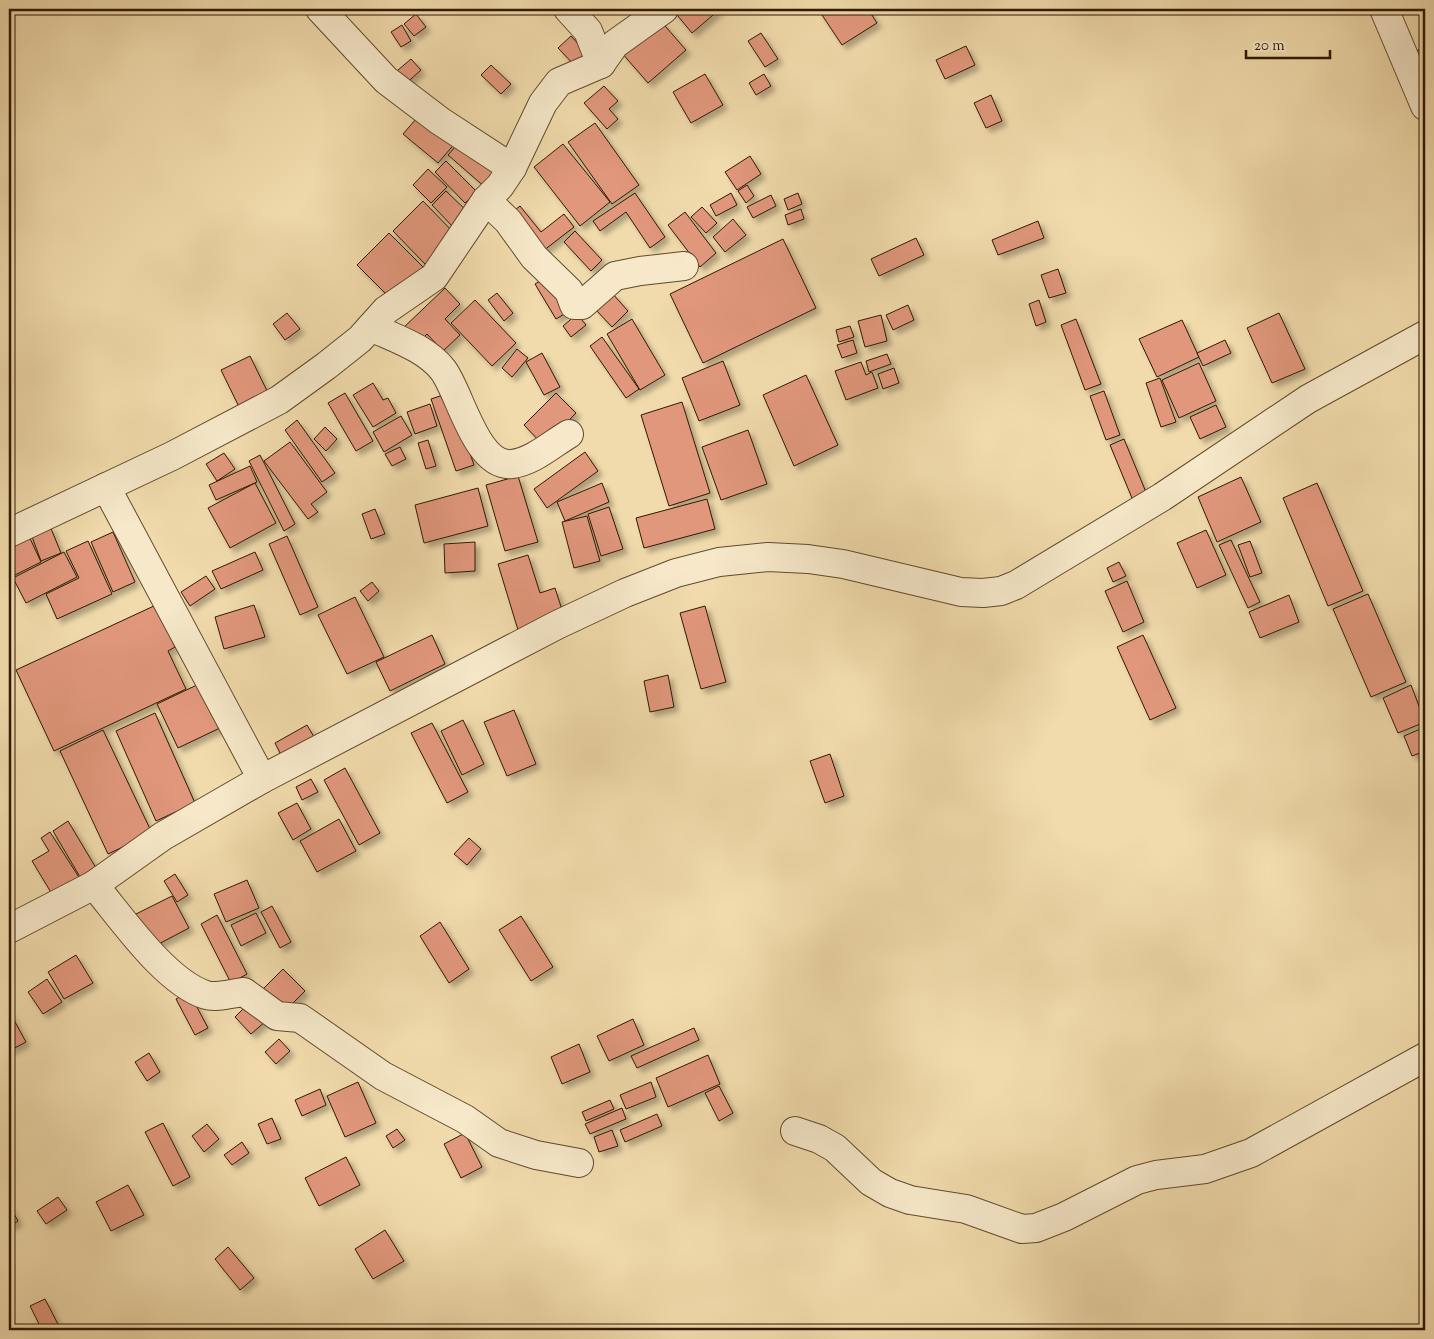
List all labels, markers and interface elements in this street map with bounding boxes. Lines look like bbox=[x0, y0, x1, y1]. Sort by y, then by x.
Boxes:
scale bar bbox=[1246, 28, 1330, 60]
text: 20 m bbox=[1254, 36, 1285, 57]

